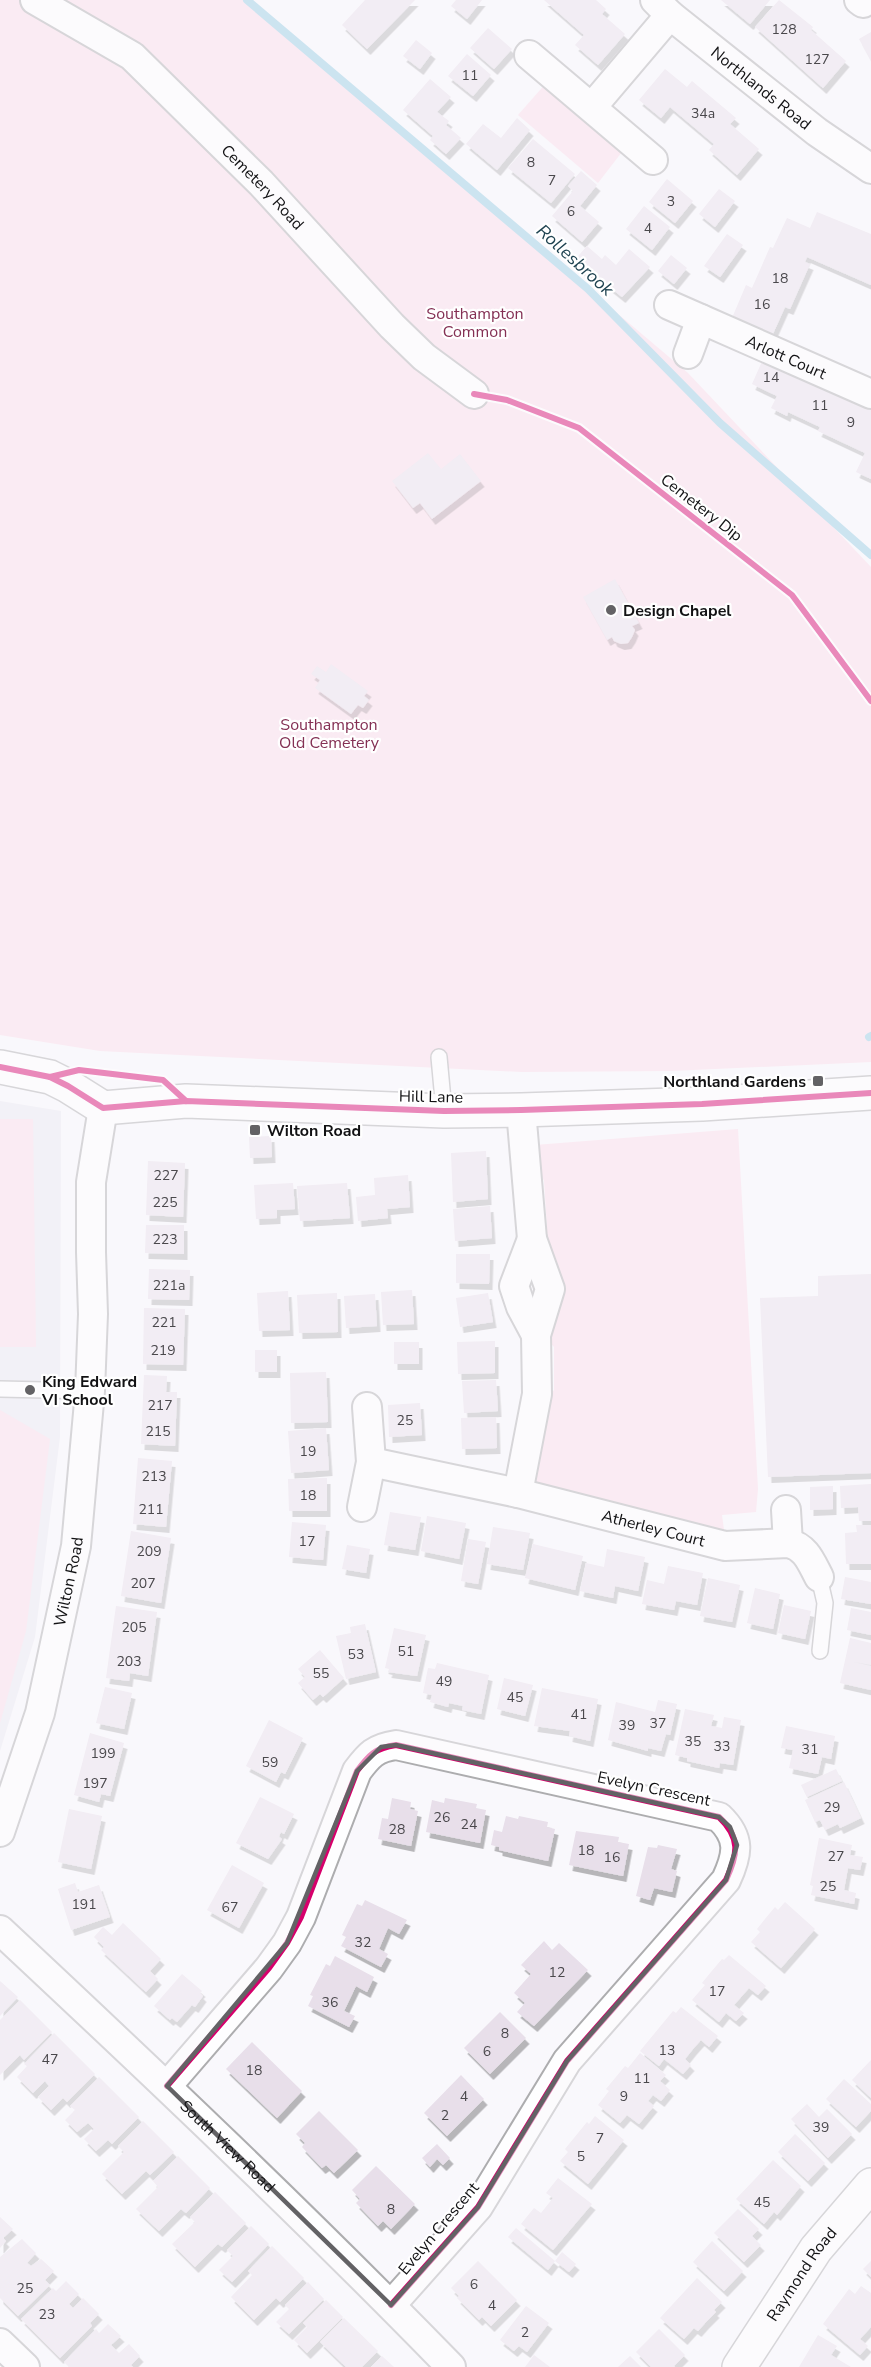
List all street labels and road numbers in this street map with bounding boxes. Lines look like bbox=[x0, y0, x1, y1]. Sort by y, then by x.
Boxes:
street label: Northlands Road bbox=[706, 42, 815, 135]
street label: Cemetery Road bbox=[216, 140, 308, 235]
street label: Arlott Court bbox=[742, 330, 830, 385]
street label: Cemetery Dip bbox=[656, 469, 747, 547]
street label: Hill Lane bbox=[399, 1085, 463, 1109]
street label: Atherley Court bbox=[599, 1505, 707, 1553]
street label: Wilton Road bbox=[49, 1536, 89, 1629]
street label: Evelyn Crescent bbox=[595, 1766, 713, 1812]
street label: South View Road bbox=[175, 2095, 280, 2198]
street label: Evelyn Crescent bbox=[393, 2177, 484, 2280]
street label: Raymond Road bbox=[762, 2223, 842, 2326]

